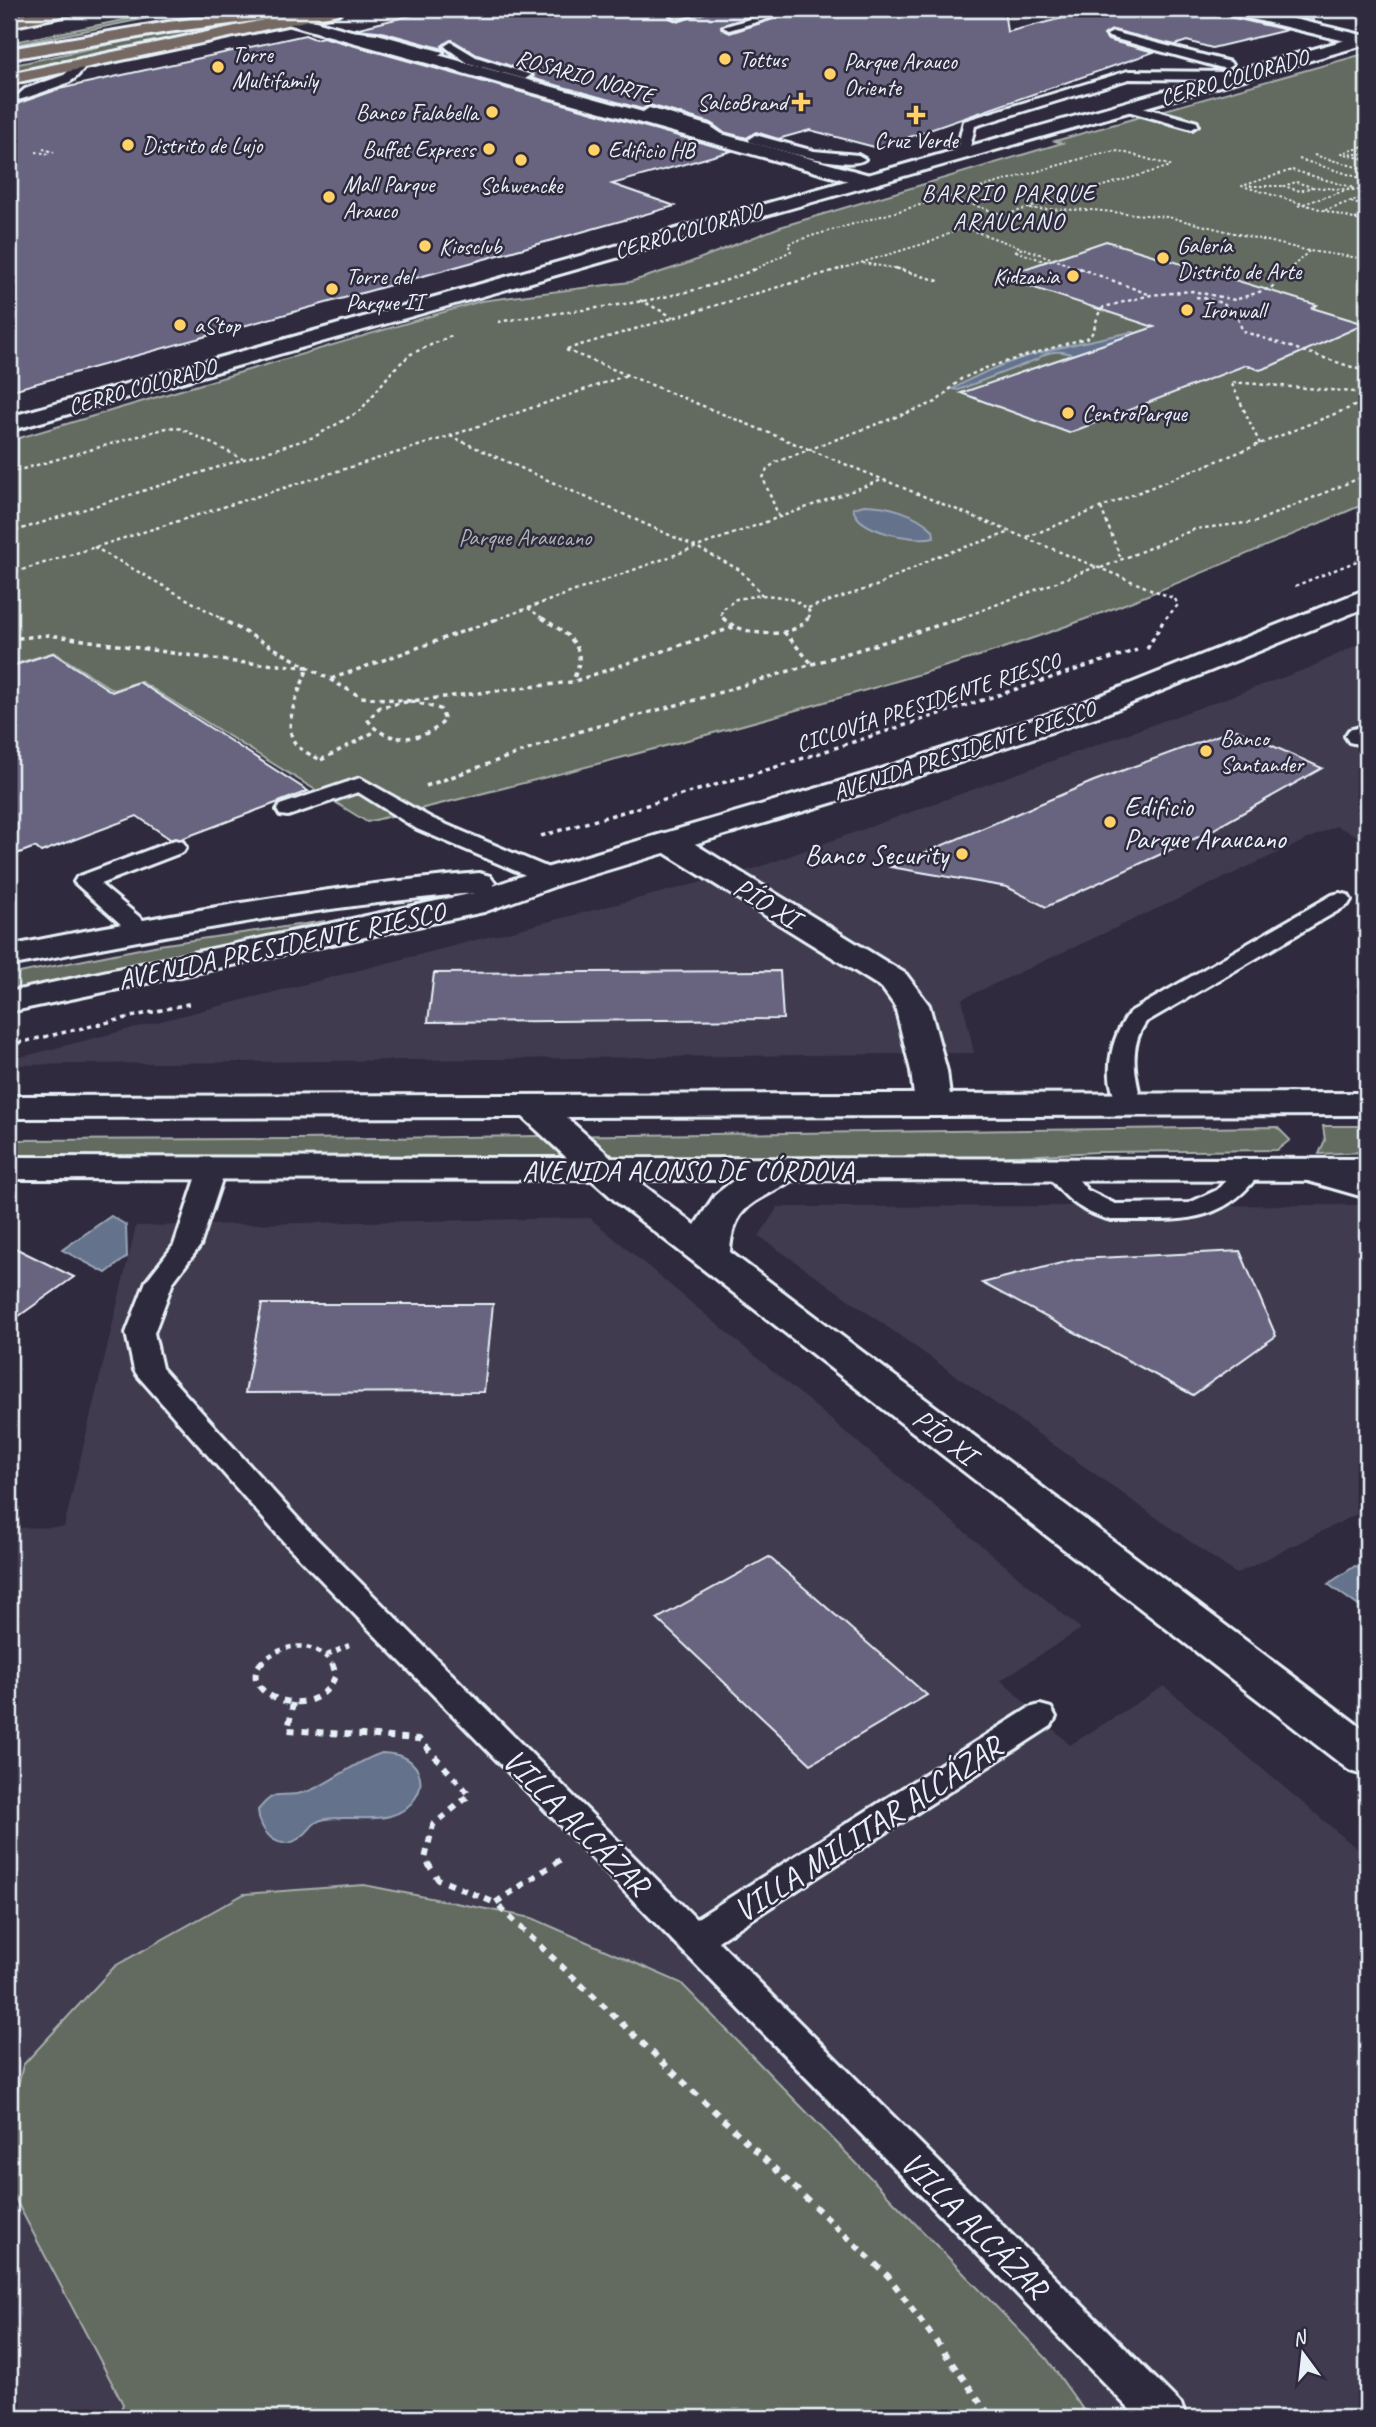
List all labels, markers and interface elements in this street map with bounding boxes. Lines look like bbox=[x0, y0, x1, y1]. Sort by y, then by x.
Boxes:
place label: Torre Multifamily bbox=[232, 40, 320, 95]
street label: CERRO COLORADO bbox=[1157, 42, 1314, 112]
street label: ROSARIO NORTE bbox=[513, 43, 660, 111]
place label: Tottus bbox=[739, 45, 789, 74]
place label: Parque Arauco Oriente bbox=[844, 47, 959, 102]
marker: Tottus bbox=[717, 51, 733, 67]
marker: Torre Multifamily bbox=[210, 59, 226, 75]
marker: Parque Arauco Oriente bbox=[822, 66, 838, 82]
place label: SalcoBrand bbox=[697, 88, 791, 117]
marker: SalcoBrand bbox=[793, 94, 809, 110]
place label: Banco Falabella bbox=[356, 98, 481, 127]
marker: Banco Falabella bbox=[484, 104, 500, 120]
marker: Cruz Verde bbox=[908, 107, 924, 123]
place label: Cruz Verde bbox=[874, 126, 959, 155]
place label: Distrito de Lujo bbox=[142, 131, 264, 160]
place label: Buffet Express bbox=[362, 135, 477, 164]
place label: Edificio HB bbox=[608, 136, 697, 165]
marker: Distrito de Lujo bbox=[120, 137, 136, 153]
marker: Buffet Express bbox=[481, 141, 497, 157]
marker: Edificio HB bbox=[586, 142, 602, 158]
marker: Schwencke bbox=[513, 152, 529, 168]
place label: Mall Parque Arauco bbox=[343, 170, 436, 225]
place label: Schwencke bbox=[480, 171, 564, 200]
district label: BARRIO PARQUE ARAUCANO bbox=[922, 178, 1098, 236]
marker: Mall Parque Arauco bbox=[321, 189, 337, 205]
street label: CERRO COLORADO bbox=[611, 195, 768, 265]
place label: Galería Distrito de Arte bbox=[1177, 231, 1303, 286]
place label: Kiosclub bbox=[439, 232, 503, 261]
marker: Kiosclub bbox=[417, 238, 433, 254]
marker: Galería Distrito de Arte bbox=[1155, 250, 1171, 266]
place label: Torre del Parque II bbox=[346, 262, 428, 317]
place label: Kidzania bbox=[993, 262, 1061, 291]
marker: Kidzania bbox=[1065, 268, 1081, 284]
marker: Torre del Parque II bbox=[324, 281, 340, 297]
place label: Ironwall bbox=[1201, 296, 1270, 325]
marker: Ironwall bbox=[1179, 302, 1195, 318]
place label: aStop bbox=[194, 311, 241, 340]
marker: aStop bbox=[172, 317, 188, 333]
street label: CERRO COLORADO bbox=[65, 351, 222, 421]
place label: CentroParque bbox=[1082, 399, 1188, 428]
marker: CentroParque bbox=[1060, 405, 1076, 421]
park label: Parque Araucano bbox=[459, 523, 593, 552]
street label: CICLOVÍA PRESIDENTE RIESCO bbox=[793, 645, 1066, 759]
street label: AVENIDA PRESIDENTE RIESCO bbox=[830, 694, 1101, 807]
place label: Banco Santander bbox=[1220, 724, 1305, 779]
marker: Banco Santander bbox=[1198, 743, 1214, 759]
place label: Edificio Parque Araucano bbox=[1124, 789, 1288, 856]
marker: Edificio Parque Araucano bbox=[1102, 814, 1118, 830]
place label: Banco Security bbox=[804, 837, 950, 872]
marker: Banco Security bbox=[954, 846, 970, 862]
street label: PÍO XI bbox=[727, 869, 811, 939]
street label: AVENIDA PRESIDENTE RIESCO bbox=[115, 893, 451, 997]
street label: AVENIDA ALONSO DE CÓRDOVA bbox=[522, 1153, 855, 1188]
street label: PÍO XI bbox=[906, 1401, 988, 1476]
street label: VILLA MILITAR ALCÁZAR bbox=[725, 1724, 1013, 1931]
street label: VILLA ALCÁZAR bbox=[494, 1739, 661, 1907]
street label: VILLA ALCÁZAR bbox=[892, 2142, 1059, 2310]
north arrow bbox=[1268, 2318, 1338, 2388]
text: N bbox=[1290, 2325, 1311, 2352]

